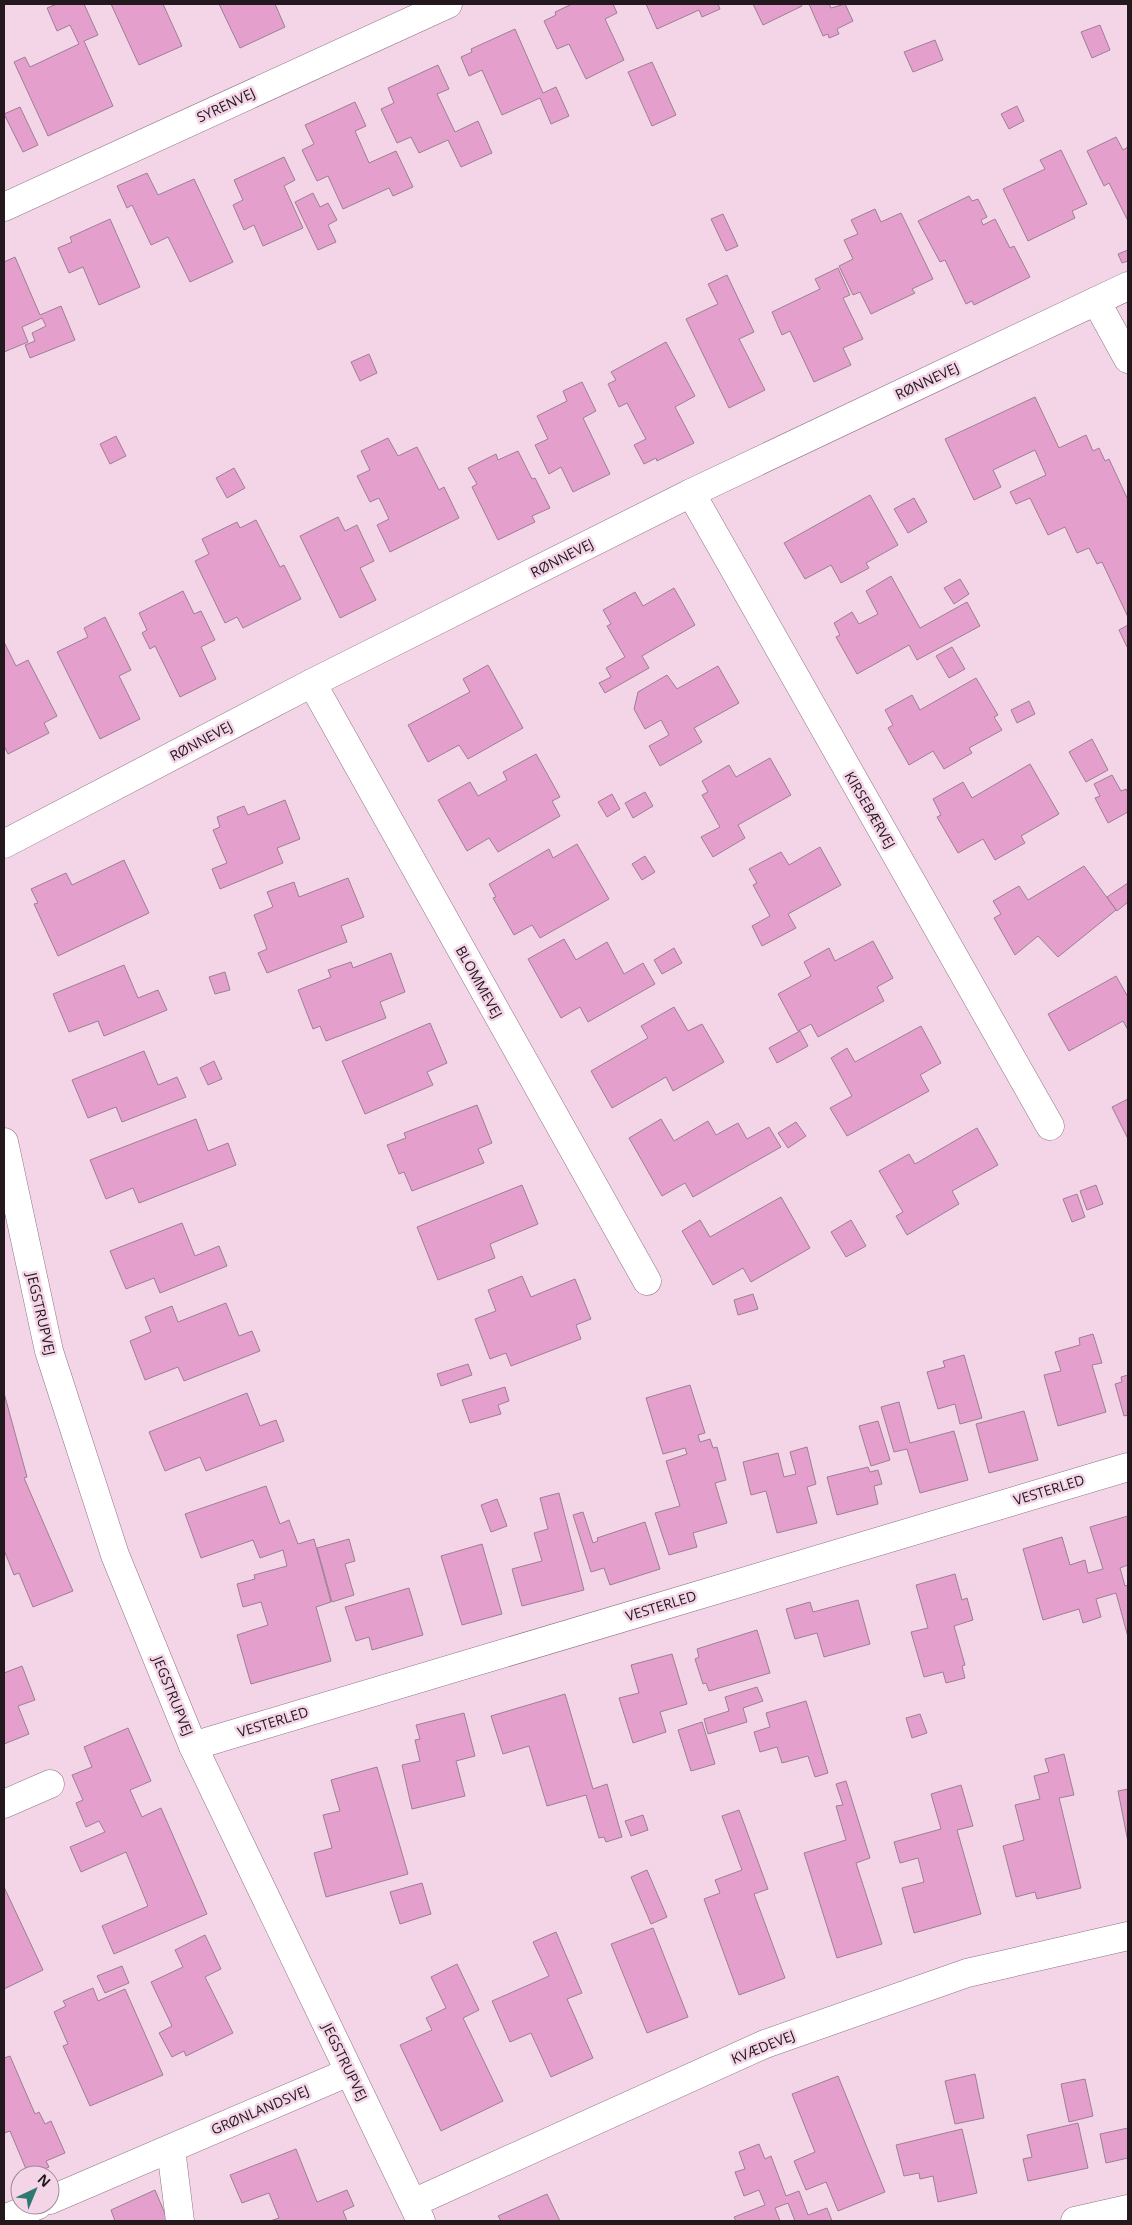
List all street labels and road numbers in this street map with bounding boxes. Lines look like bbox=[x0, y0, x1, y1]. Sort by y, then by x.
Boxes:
street label: SYRENVEJ bbox=[194, 83, 258, 126]
street label: RØNNEVEJ bbox=[892, 358, 962, 404]
street label: RØNNEVEJ bbox=[527, 534, 597, 582]
street label: RØNNEVEJ bbox=[166, 716, 235, 765]
street label: KIRSEBÆRVEJ bbox=[841, 768, 900, 852]
street label: BLOMMEVEJ bbox=[452, 942, 507, 1021]
street label: JEGSTRUPVEJ bbox=[22, 1269, 60, 1357]
street label: VESTERLED bbox=[1011, 1470, 1087, 1509]
street label: VESTERLED bbox=[623, 1586, 699, 1625]
street label: JEGSTRUPVEJ bbox=[148, 1651, 198, 1738]
street label: VESTERLED bbox=[235, 1702, 311, 1741]
street label: JEGSTRUPVEJ bbox=[318, 2018, 372, 2104]
street label: KVÆDEVEJ bbox=[728, 2025, 797, 2068]
street label: GRØNLANDSVEJ bbox=[208, 2080, 312, 2139]

